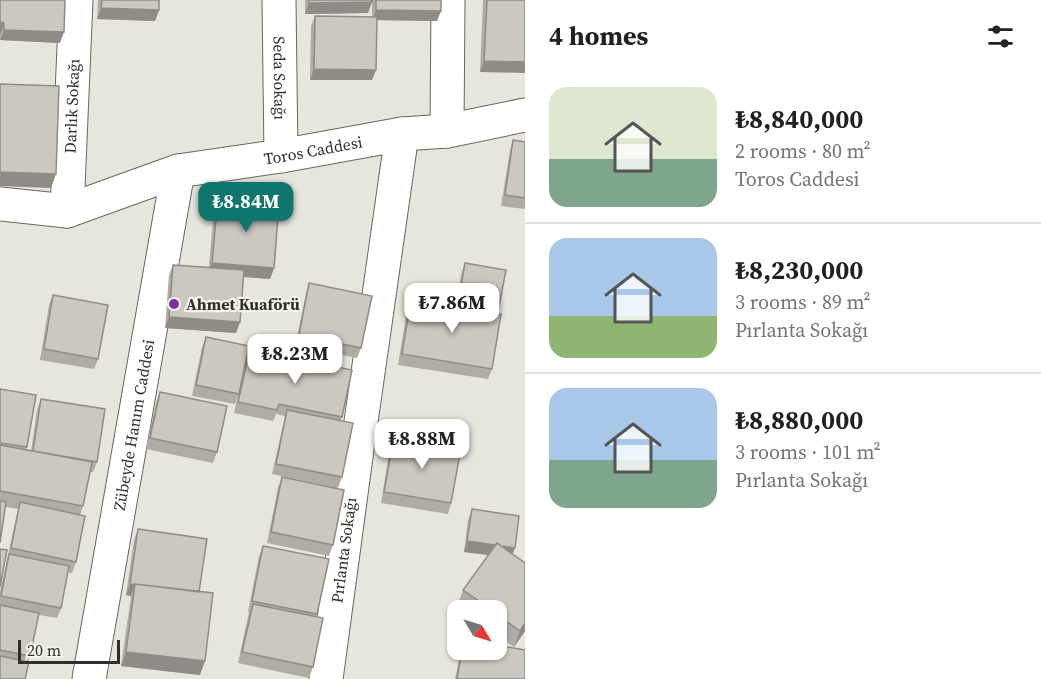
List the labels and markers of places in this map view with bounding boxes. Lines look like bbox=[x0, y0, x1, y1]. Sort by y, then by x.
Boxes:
pin: ₺8.84M bbox=[197, 182, 295, 233]
pin: ₺7.86M bbox=[403, 283, 501, 334]
place label: Ahmet Kuaförü bbox=[186, 293, 300, 315]
marker: Ahmet Kuaförü bbox=[167, 297, 181, 311]
pin: ₺8.23M bbox=[246, 334, 344, 385]
pin: ₺8.88M bbox=[373, 419, 471, 470]

